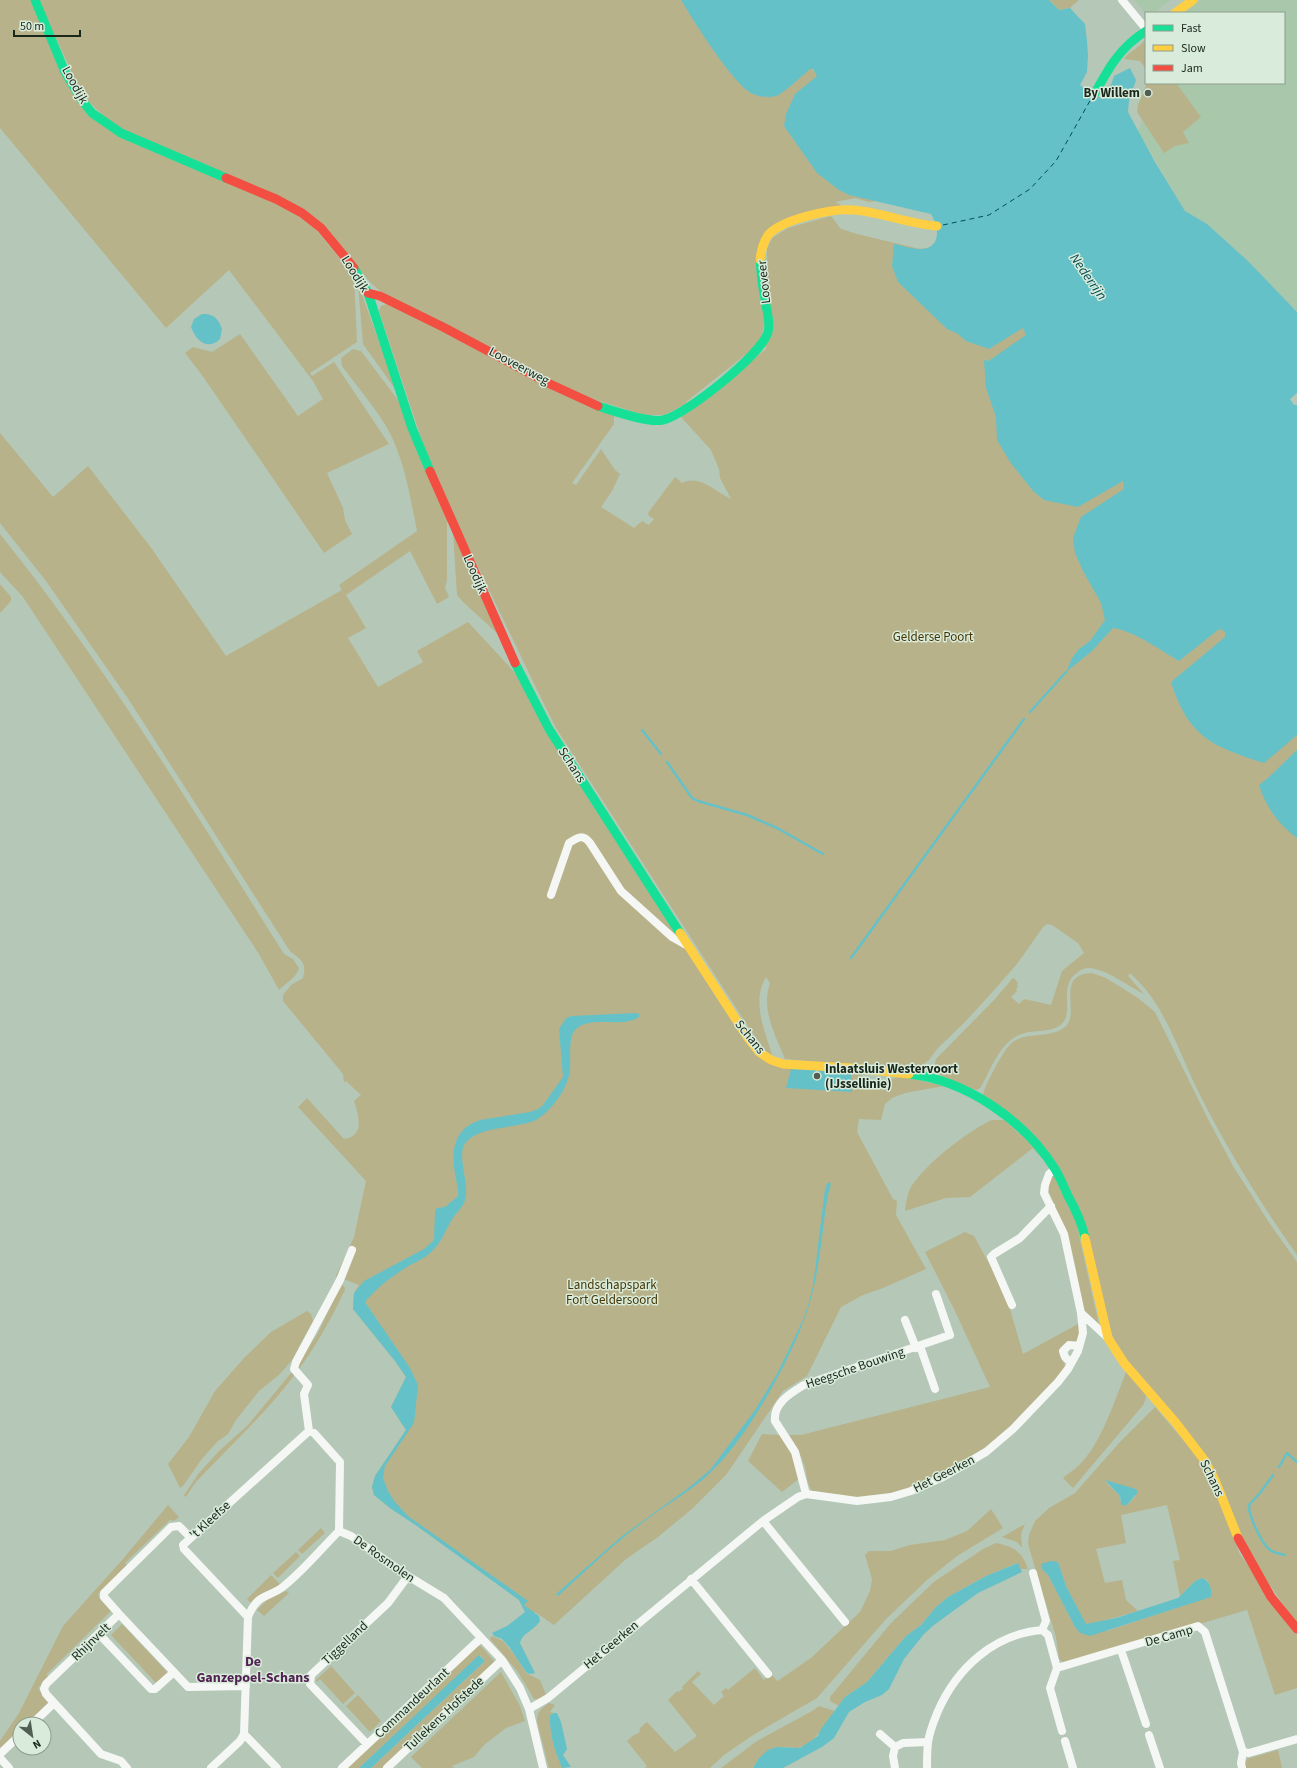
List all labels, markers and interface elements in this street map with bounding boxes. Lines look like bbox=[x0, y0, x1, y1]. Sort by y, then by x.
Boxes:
scale bar bbox=[14, 12, 80, 38]
legend bbox=[1145, 12, 1285, 84]
text: 50 m bbox=[20, 18, 44, 35]
text: Fast bbox=[1181, 20, 1201, 37]
text: Slow bbox=[1181, 40, 1206, 57]
text: Jam bbox=[1181, 60, 1203, 77]
street label: Loodijk bbox=[57, 63, 93, 107]
place label: By Willem bbox=[1084, 84, 1140, 102]
marker: By Willem bbox=[1143, 88, 1153, 98]
water label: Nederrijn bbox=[1065, 249, 1111, 305]
street label: Loodijk bbox=[337, 252, 374, 296]
street label: Looveer bbox=[753, 259, 775, 305]
street label: Looveerweg bbox=[486, 343, 553, 390]
street label: Loodijk bbox=[459, 552, 492, 597]
park label: Gelderse Poort bbox=[893, 628, 974, 646]
street label: Schans bbox=[554, 744, 590, 787]
street label: Schans bbox=[731, 1016, 770, 1058]
place label: Inlaatsluis Westervoort (IJssellinie) bbox=[825, 1060, 958, 1093]
marker: Inlaatsluis Westervoort (IJssellinie) bbox=[812, 1071, 822, 1081]
park label: Landschapspark Fort Geldersoord bbox=[566, 1276, 658, 1309]
street label: Heegsche Bouwing bbox=[803, 1343, 907, 1393]
street label: Het Geerken bbox=[910, 1451, 978, 1497]
street label: Schans bbox=[1195, 1457, 1229, 1500]
street label: 't Kleefse bbox=[186, 1497, 234, 1543]
street label: De Rosmolen bbox=[350, 1531, 418, 1587]
street label: Tiggelland bbox=[318, 1617, 372, 1669]
street label: Het Geerken bbox=[580, 1617, 642, 1673]
street label: Rhijnvelt bbox=[67, 1618, 115, 1665]
street label: De Camp bbox=[1143, 1621, 1195, 1651]
district label: De Ganzepoel-Schans bbox=[196, 1652, 310, 1688]
street label: Commandeurlant bbox=[371, 1663, 454, 1742]
street label: Tullekens Hofstede bbox=[400, 1672, 488, 1756]
north arrow bbox=[12, 1716, 52, 1756]
text: N bbox=[30, 1736, 44, 1753]

